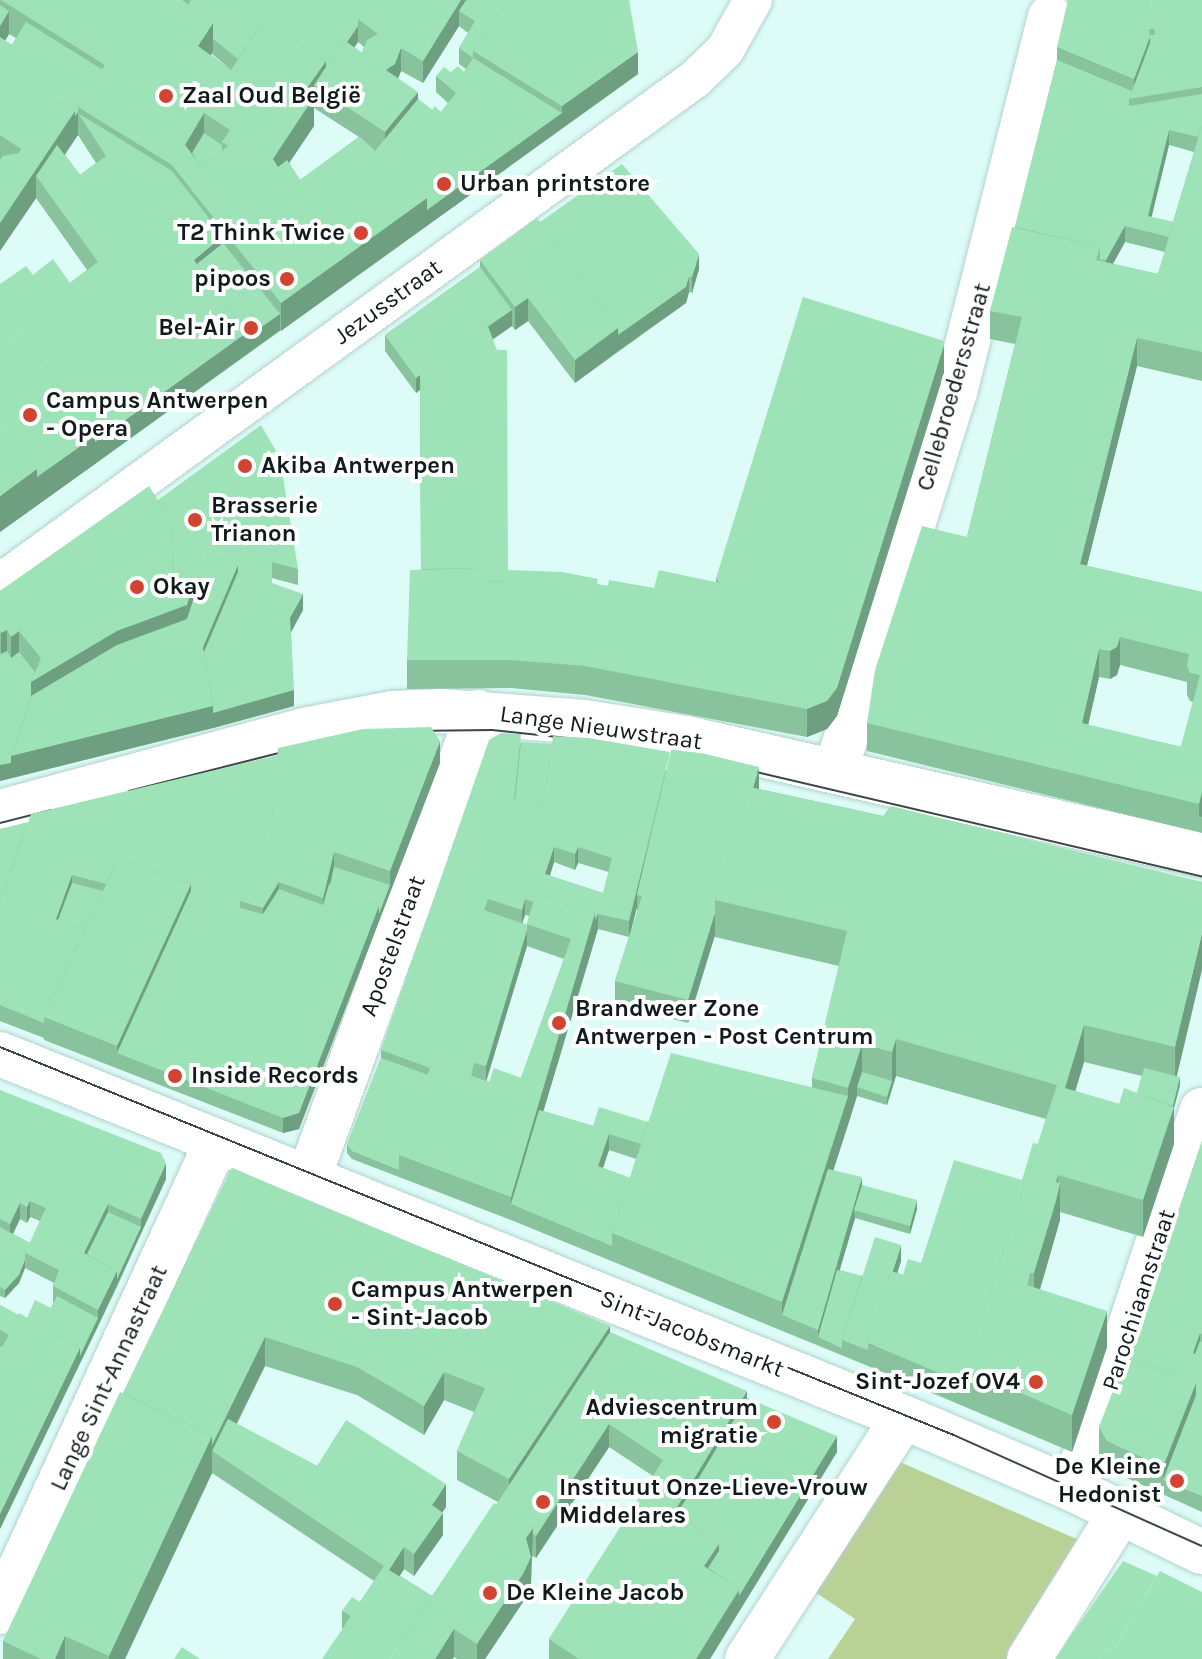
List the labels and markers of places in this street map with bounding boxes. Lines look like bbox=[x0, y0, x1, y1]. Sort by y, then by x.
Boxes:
place label: Zaal Oud België bbox=[182, 82, 361, 110]
marker: Zaal Oud België bbox=[157, 87, 175, 105]
place label: Urban printstore bbox=[460, 170, 650, 198]
marker: Urban printstore bbox=[435, 175, 453, 193]
place label: T2 Think Twice bbox=[177, 219, 345, 247]
marker: T2 Think Twice bbox=[352, 224, 370, 242]
place label: pipoos bbox=[194, 265, 271, 293]
marker: pipoos bbox=[278, 270, 296, 288]
place label: Bel-Air bbox=[158, 314, 235, 342]
marker: Bel-Air bbox=[242, 319, 260, 337]
place label: Campus Antwerpen - Opera bbox=[46, 387, 269, 443]
marker: Campus Antwerpen - Opera bbox=[21, 406, 39, 424]
place label: Akiba Antwerpen bbox=[261, 452, 455, 480]
marker: Akiba Antwerpen bbox=[236, 457, 254, 475]
place label: Brasserie Trianon bbox=[211, 492, 318, 548]
marker: Brasserie Trianon bbox=[186, 511, 204, 529]
place label: Okay bbox=[153, 573, 210, 601]
marker: Okay bbox=[128, 578, 146, 596]
place label: Brandweer Zone Antwerpen - Post Centrum bbox=[575, 995, 873, 1051]
marker: Brandweer Zone Antwerpen - Post Centrum bbox=[550, 1014, 568, 1032]
place label: Inside Records bbox=[191, 1062, 359, 1090]
marker: Inside Records bbox=[166, 1067, 184, 1085]
place label: Campus Antwerpen - Sint-Jacob bbox=[351, 1276, 574, 1332]
marker: Campus Antwerpen - Sint-Jacob bbox=[326, 1295, 344, 1313]
place label: Sint-Jozef OV4 bbox=[855, 1368, 1020, 1396]
marker: Sint-Jozef OV4 bbox=[1027, 1373, 1045, 1391]
place label: Adviescentrum migratie bbox=[585, 1394, 758, 1450]
marker: Adviescentrum migratie bbox=[765, 1413, 783, 1431]
place label: De Kleine Hedonist bbox=[1054, 1453, 1161, 1509]
marker: De Kleine Hedonist bbox=[1168, 1472, 1186, 1490]
place label: Instituut Onze-Lieve-Vrouw Middelares bbox=[559, 1474, 868, 1530]
marker: Instituut Onze-Lieve-Vrouw Middelares bbox=[534, 1493, 552, 1511]
place label: De Kleine Jacob bbox=[506, 1579, 684, 1607]
marker: De Kleine Jacob bbox=[481, 1584, 499, 1602]

